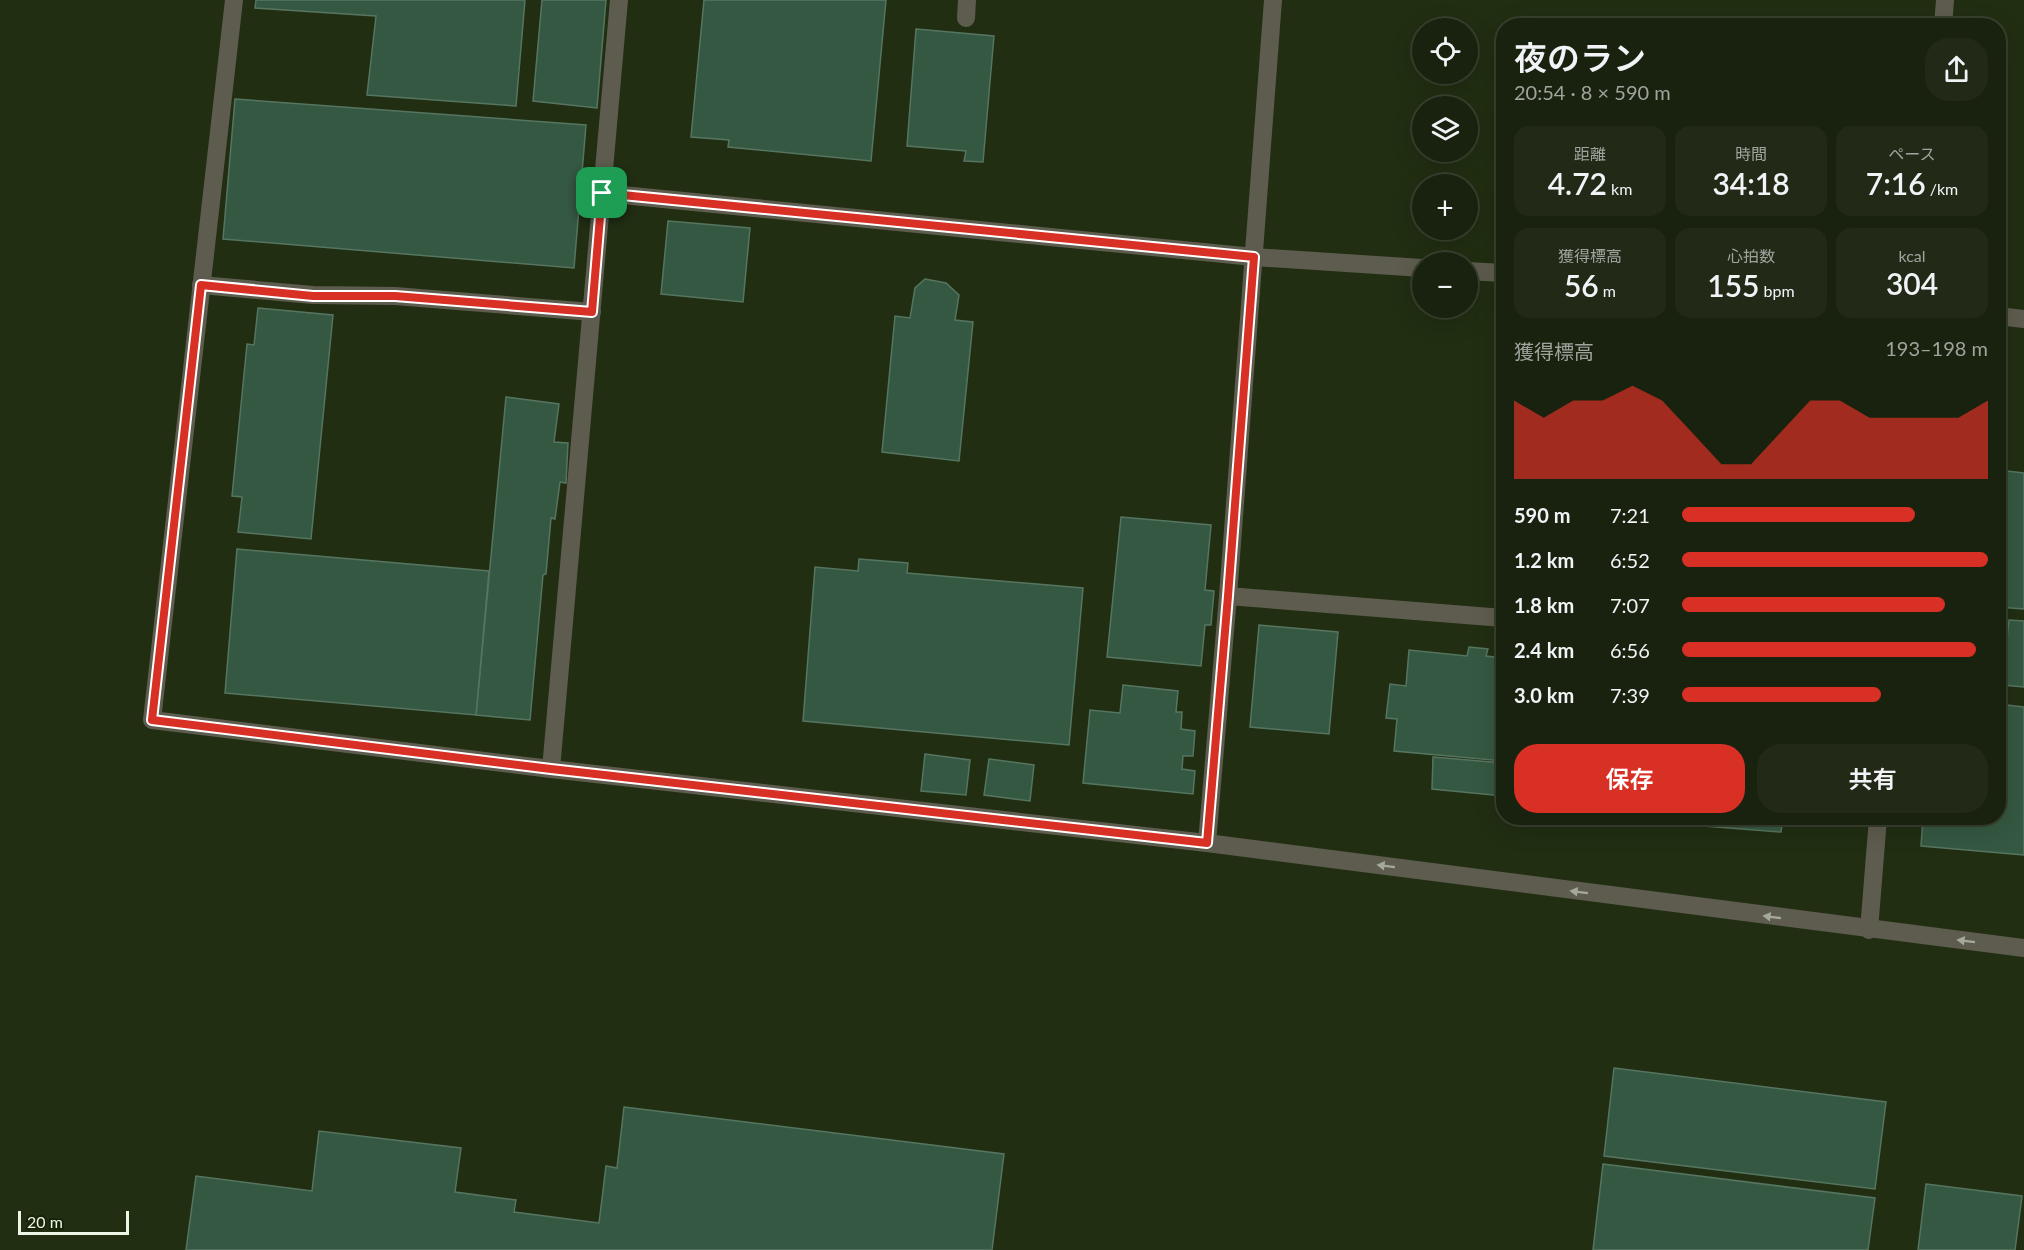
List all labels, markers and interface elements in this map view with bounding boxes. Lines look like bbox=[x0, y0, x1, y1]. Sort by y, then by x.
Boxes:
map controls bbox=[1412, 18, 1478, 318]
button: locate bbox=[1412, 18, 1478, 84]
text: 夜のラン bbox=[1514, 37, 1646, 77]
button: share bbox=[1925, 38, 1988, 101]
text: 20:54 · 8 × 590 m bbox=[1514, 80, 1671, 104]
button: layers bbox=[1412, 96, 1478, 162]
text: 距離 bbox=[1574, 144, 1606, 163]
text: 時間 bbox=[1735, 144, 1767, 163]
text: ペース bbox=[1888, 144, 1936, 163]
text: 4.72 bbox=[1548, 165, 1607, 201]
text: 34:18 bbox=[1712, 165, 1790, 201]
text: 7:16 bbox=[1866, 165, 1926, 201]
pin bbox=[576, 167, 627, 218]
button: + bbox=[1412, 174, 1478, 240]
icon: arrive bbox=[585, 176, 618, 209]
text: km bbox=[1607, 179, 1632, 198]
text: /km bbox=[1926, 179, 1958, 198]
text: 獲得標高 bbox=[1558, 246, 1622, 265]
text: 心拍数 bbox=[1727, 246, 1775, 265]
text: kcal bbox=[1898, 246, 1926, 265]
button: − bbox=[1412, 252, 1478, 318]
text: 304 bbox=[1886, 265, 1938, 301]
text: 56 bbox=[1564, 267, 1599, 303]
text: 155 bbox=[1707, 267, 1760, 303]
text: m bbox=[1599, 281, 1616, 300]
text: bpm bbox=[1760, 281, 1795, 300]
text: 193–198 m bbox=[1885, 336, 1988, 360]
text: 獲得標高 bbox=[1514, 339, 1594, 363]
text: 590 m bbox=[1514, 503, 1570, 527]
text: 7:21 bbox=[1610, 503, 1650, 527]
text: 1.2 km bbox=[1514, 548, 1574, 572]
text: 6:52 bbox=[1610, 548, 1650, 572]
text: 1.8 km bbox=[1514, 593, 1574, 617]
text: 7:07 bbox=[1610, 593, 1650, 617]
text: 2.4 km bbox=[1514, 638, 1574, 662]
text: 6:56 bbox=[1610, 638, 1650, 662]
text: 3.0 km bbox=[1514, 683, 1574, 707]
text: 7:39 bbox=[1610, 683, 1650, 707]
button: 保存 bbox=[1514, 744, 1745, 813]
button: 共有 bbox=[1757, 744, 1988, 813]
one-way arrow bbox=[1376, 862, 1395, 871]
one-way arrow bbox=[1570, 887, 1589, 896]
one-way arrow bbox=[1763, 913, 1782, 922]
one-way arrow bbox=[1956, 937, 1975, 946]
scale bar bbox=[18, 1208, 129, 1236]
text: 20 m bbox=[27, 1212, 63, 1231]

